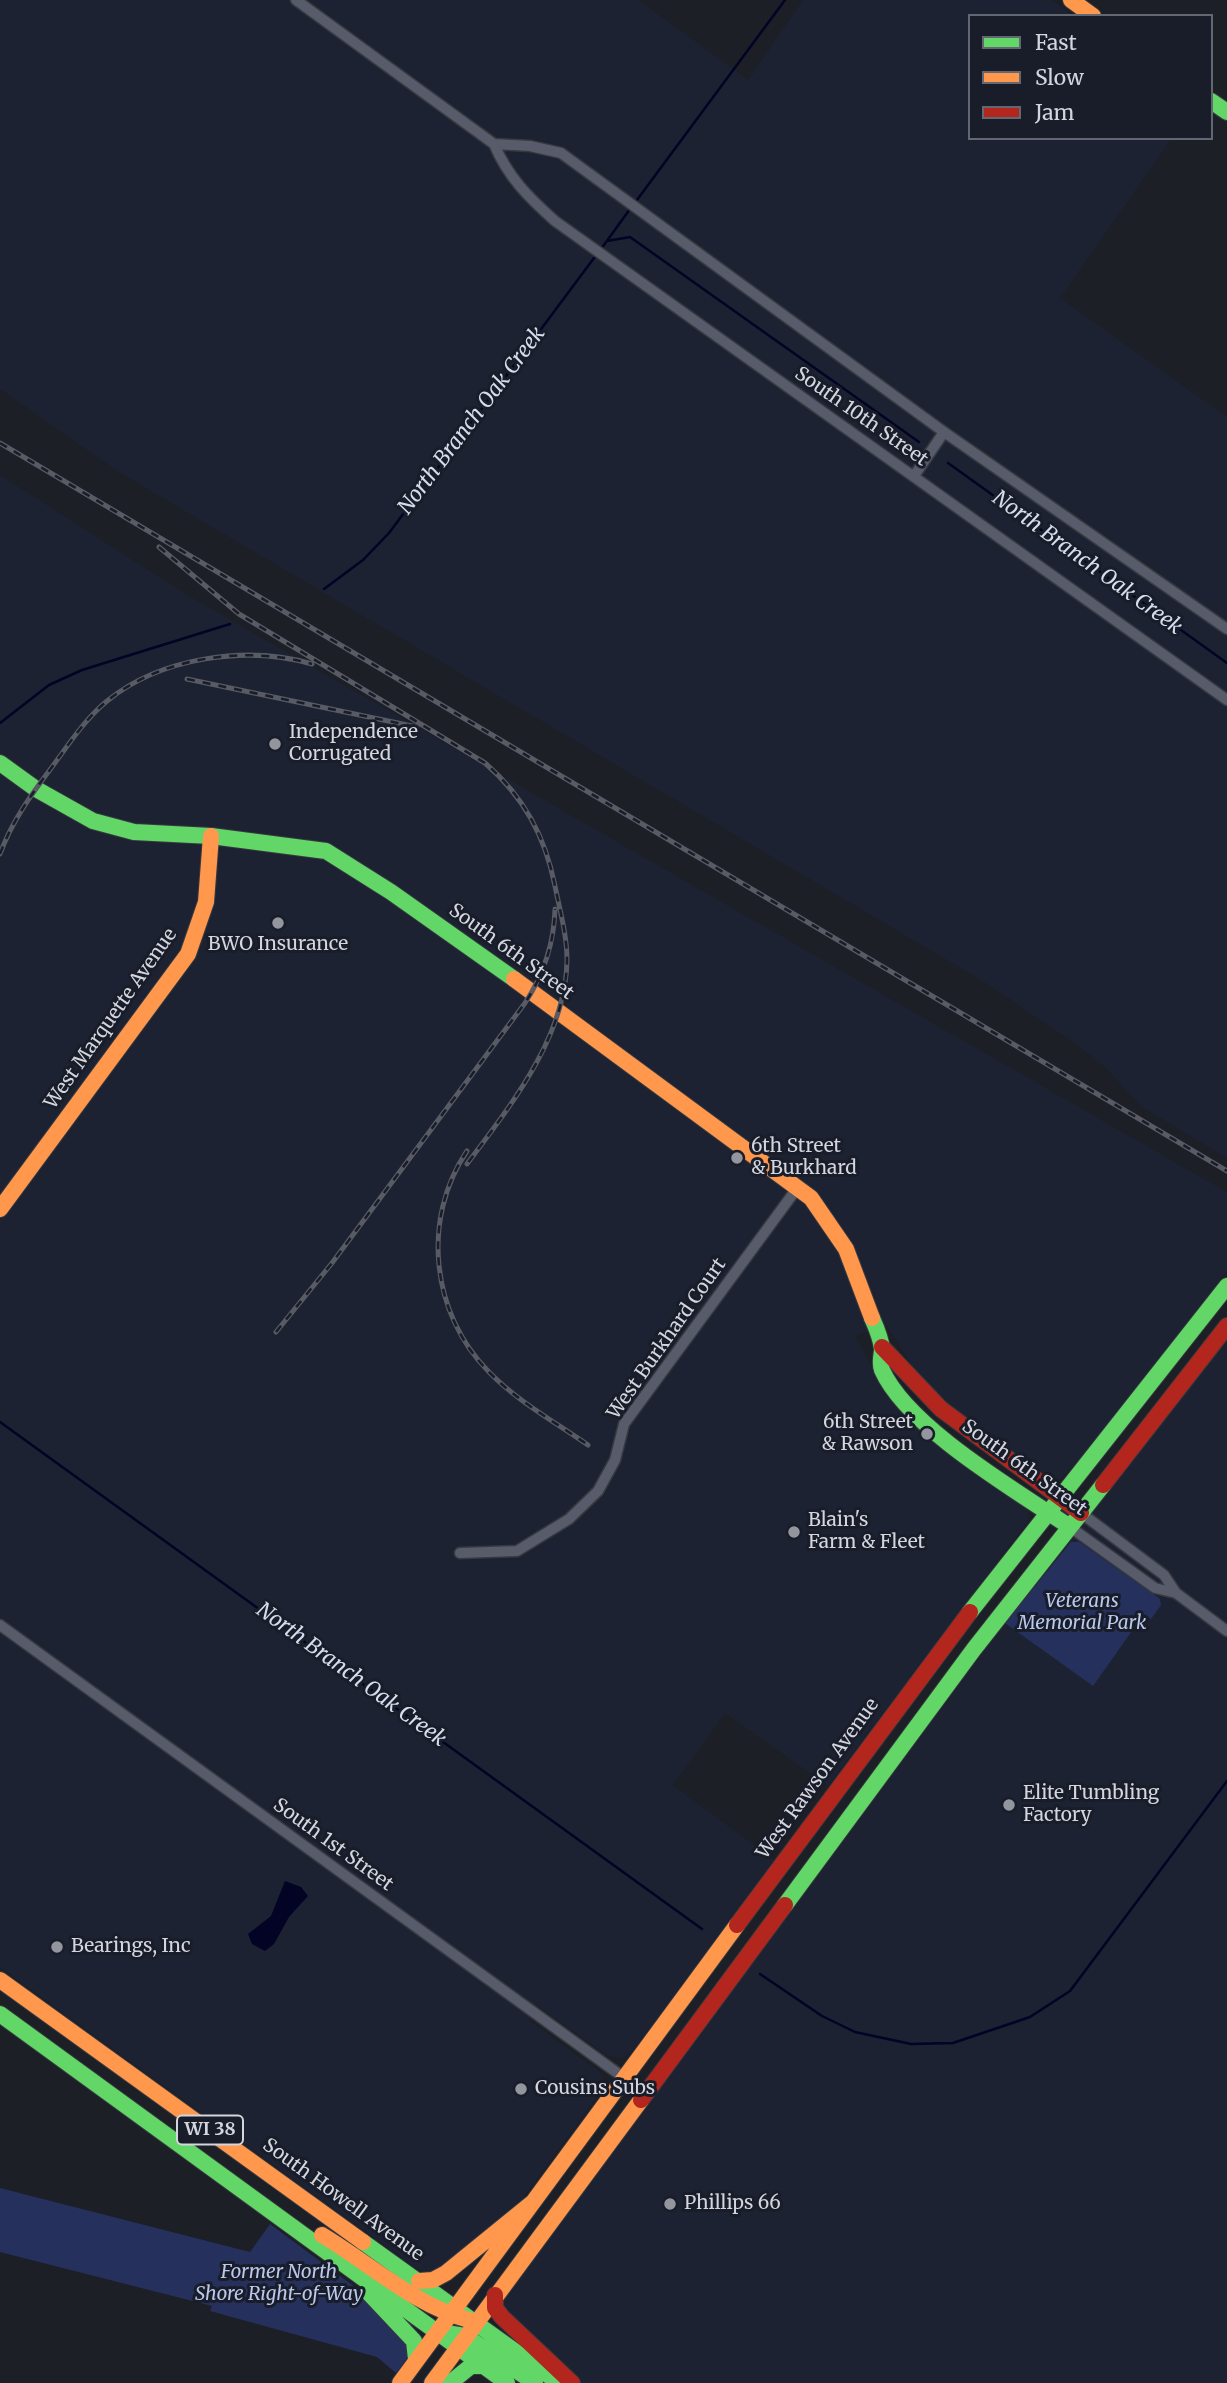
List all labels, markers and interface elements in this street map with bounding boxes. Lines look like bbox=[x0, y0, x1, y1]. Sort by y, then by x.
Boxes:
legend bbox=[968, 14, 1213, 140]
text: Fast bbox=[1035, 29, 1077, 56]
text: Slow bbox=[1035, 64, 1084, 91]
text: Jam bbox=[1035, 99, 1074, 126]
water label: North Branch Oak Creek bbox=[393, 322, 551, 520]
street label: South 10th Street bbox=[790, 363, 932, 471]
water label: North Branch Oak Creek bbox=[987, 486, 1187, 640]
place label: Independence Corrugated bbox=[289, 722, 418, 766]
marker: Independence Corrugated bbox=[267, 736, 283, 752]
street label: South 6th Street bbox=[444, 899, 578, 1005]
marker: BWO Insurance bbox=[270, 915, 286, 931]
street label: West Marquette Avenue bbox=[40, 924, 182, 1114]
place label: BWO Insurance bbox=[208, 934, 348, 956]
place label: 6th Street & Burkhard bbox=[751, 1136, 857, 1180]
marker: 6th Street & Burkhard bbox=[729, 1150, 745, 1166]
street label: West Burkhard Court bbox=[603, 1254, 731, 1424]
place label: 6th Street & Rawson bbox=[822, 1412, 913, 1456]
street label: South 6th Street bbox=[957, 1415, 1091, 1521]
marker: 6th Street & Rawson bbox=[919, 1426, 935, 1442]
place label: Blain's Farm & Fleet bbox=[808, 1510, 925, 1554]
marker: Blain's Farm & Fleet bbox=[786, 1524, 802, 1540]
park label: Veterans Memorial Park bbox=[1018, 1591, 1146, 1635]
water label: North Branch Oak Creek bbox=[251, 1598, 451, 1752]
street label: West Rawson Avenue bbox=[752, 1694, 884, 1864]
place label: Elite Tumbling Factory bbox=[1023, 1783, 1159, 1827]
street label: South 1st Street bbox=[269, 1794, 397, 1896]
marker: Elite Tumbling Factory bbox=[1001, 1797, 1017, 1813]
place label: Bearings, Inc bbox=[71, 1936, 190, 1958]
marker: Bearings, Inc bbox=[49, 1939, 65, 1955]
place label: Cousins Subs bbox=[535, 2078, 655, 2100]
marker: Cousins Subs bbox=[513, 2081, 529, 2097]
road number: WI 38 bbox=[177, 2116, 243, 2144]
street label: South Howell Avenue bbox=[258, 2134, 428, 2266]
place label: Phillips 66 bbox=[684, 2193, 781, 2215]
marker: Phillips 66 bbox=[662, 2196, 678, 2212]
park label: Former North Shore Right-of-Way bbox=[195, 2262, 363, 2306]

